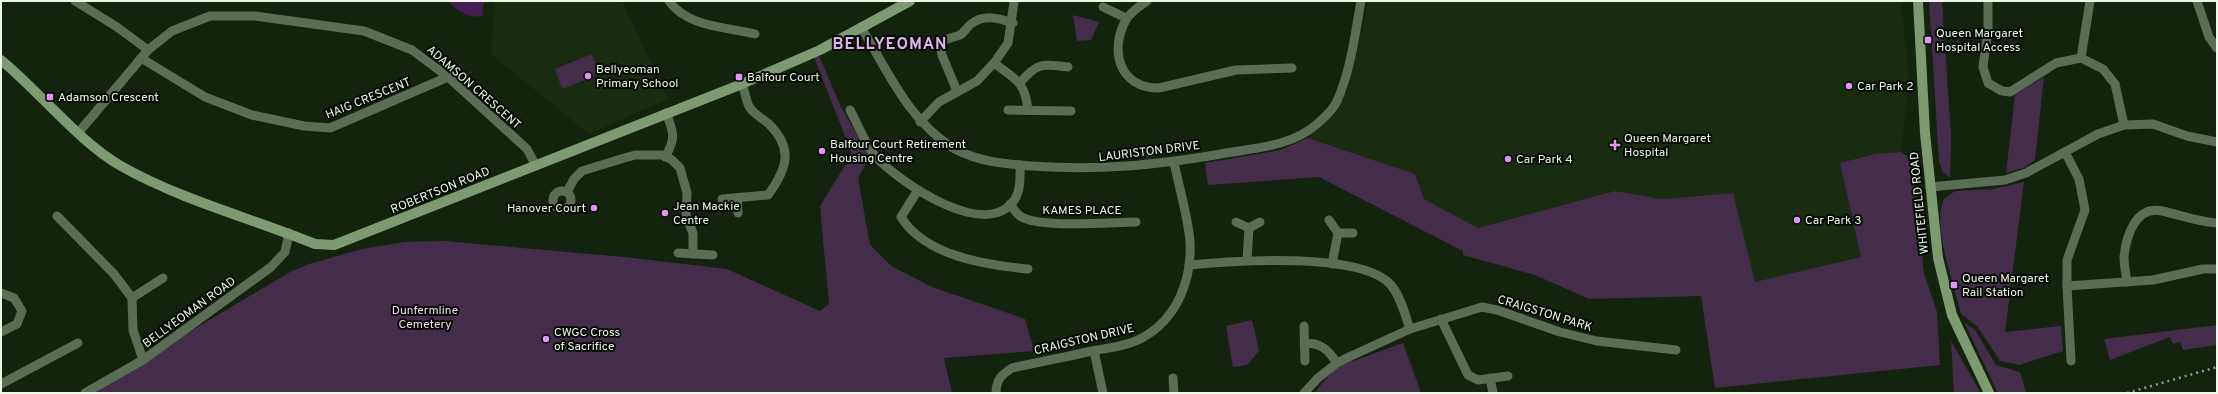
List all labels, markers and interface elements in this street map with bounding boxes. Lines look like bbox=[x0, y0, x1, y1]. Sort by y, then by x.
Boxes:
place label: Queen Margaret Hospital Access bbox=[1936, 26, 2023, 56]
district label: BELLYEOMAN bbox=[832, 35, 948, 55]
marker: Queen Margaret Hospital Access bbox=[1923, 35, 1933, 45]
street label: ADAMSON CRESCENT bbox=[423, 42, 524, 133]
place label: Bellyeoman Primary School bbox=[596, 62, 679, 92]
place label: Balfour Court bbox=[747, 70, 820, 86]
marker: Bellyeoman Primary School bbox=[583, 71, 593, 81]
marker: Balfour Court bbox=[734, 72, 744, 82]
street label: HAIG CRESCENT bbox=[323, 75, 413, 123]
place label: Car Park 2 bbox=[1857, 79, 1914, 95]
marker: Car Park 2 bbox=[1844, 81, 1854, 91]
place label: Adamson Crescent bbox=[58, 90, 159, 106]
marker: Adamson Crescent bbox=[45, 92, 55, 102]
place label: Queen Margaret Hospital bbox=[1624, 131, 1711, 161]
place label: Balfour Court Retirement Housing Centre bbox=[830, 137, 966, 167]
street label: LAURISTON DRIVE bbox=[1098, 138, 1201, 166]
marker: Queen Margaret Hospital bbox=[1609, 139, 1621, 151]
marker: Balfour Court Retirement Housing Centre bbox=[817, 146, 827, 156]
street label: WHITEFIELD ROAD bbox=[1907, 151, 1933, 255]
place label: Car Park 4 bbox=[1516, 152, 1573, 168]
marker: Car Park 4 bbox=[1503, 154, 1513, 164]
street label: ROBERTSON ROAD bbox=[388, 164, 492, 218]
place label: Jean Mackie Centre bbox=[673, 199, 740, 229]
place label: Hanover Court bbox=[507, 201, 586, 217]
marker: Hanover Court bbox=[589, 203, 599, 213]
street label: KAMES PLACE bbox=[1042, 203, 1122, 219]
marker: Jean Mackie Centre bbox=[660, 208, 670, 218]
place label: Car Park 3 bbox=[1805, 213, 1862, 229]
marker: Car Park 3 bbox=[1792, 215, 1802, 225]
place label: Queen Margaret Rail Station bbox=[1962, 271, 2049, 301]
street label: BELLYEOMAN ROAD bbox=[140, 274, 239, 352]
marker: Queen Margaret Rail Station bbox=[1949, 280, 1959, 290]
street label: CRAIGSTON PARK bbox=[1495, 292, 1594, 336]
park label: Dunfermline Cemetery bbox=[392, 303, 458, 333]
street label: CRAIGSTON DRIVE bbox=[1033, 321, 1136, 359]
place label: CWGC Cross of Sacrifice bbox=[554, 325, 620, 355]
marker: CWGC Cross of Sacrifice bbox=[541, 334, 551, 344]

